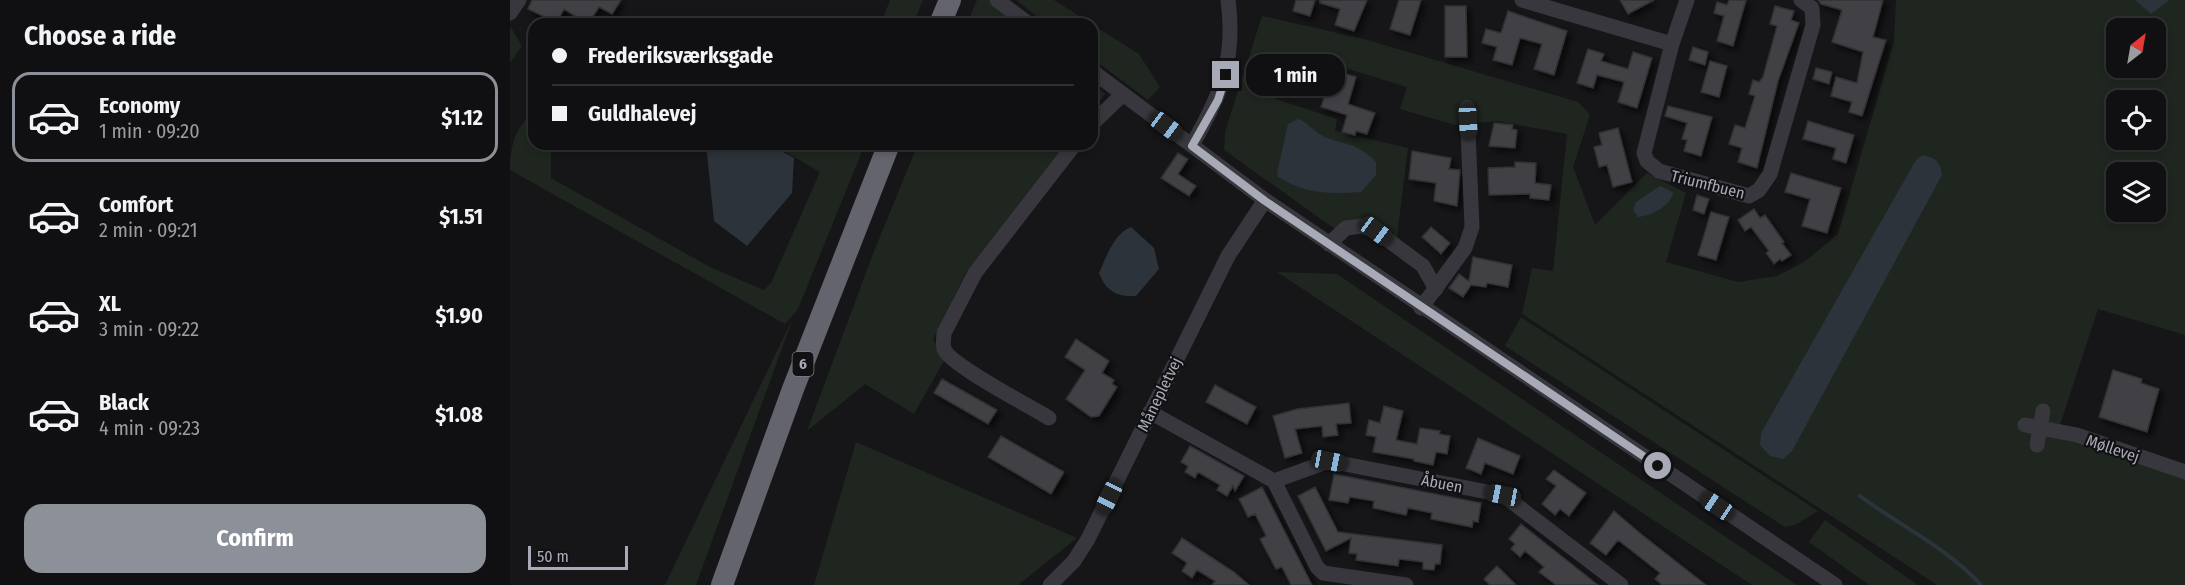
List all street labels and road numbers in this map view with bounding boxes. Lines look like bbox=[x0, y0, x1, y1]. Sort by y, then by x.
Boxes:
street label: Triumfbuen bbox=[1669, 166, 1747, 203]
road number: 6 bbox=[792, 352, 814, 376]
street label: Månepletvej bbox=[1133, 354, 1186, 434]
street label: Møllevej bbox=[2084, 431, 2142, 466]
street label: Åbuen bbox=[1420, 469, 1464, 497]

